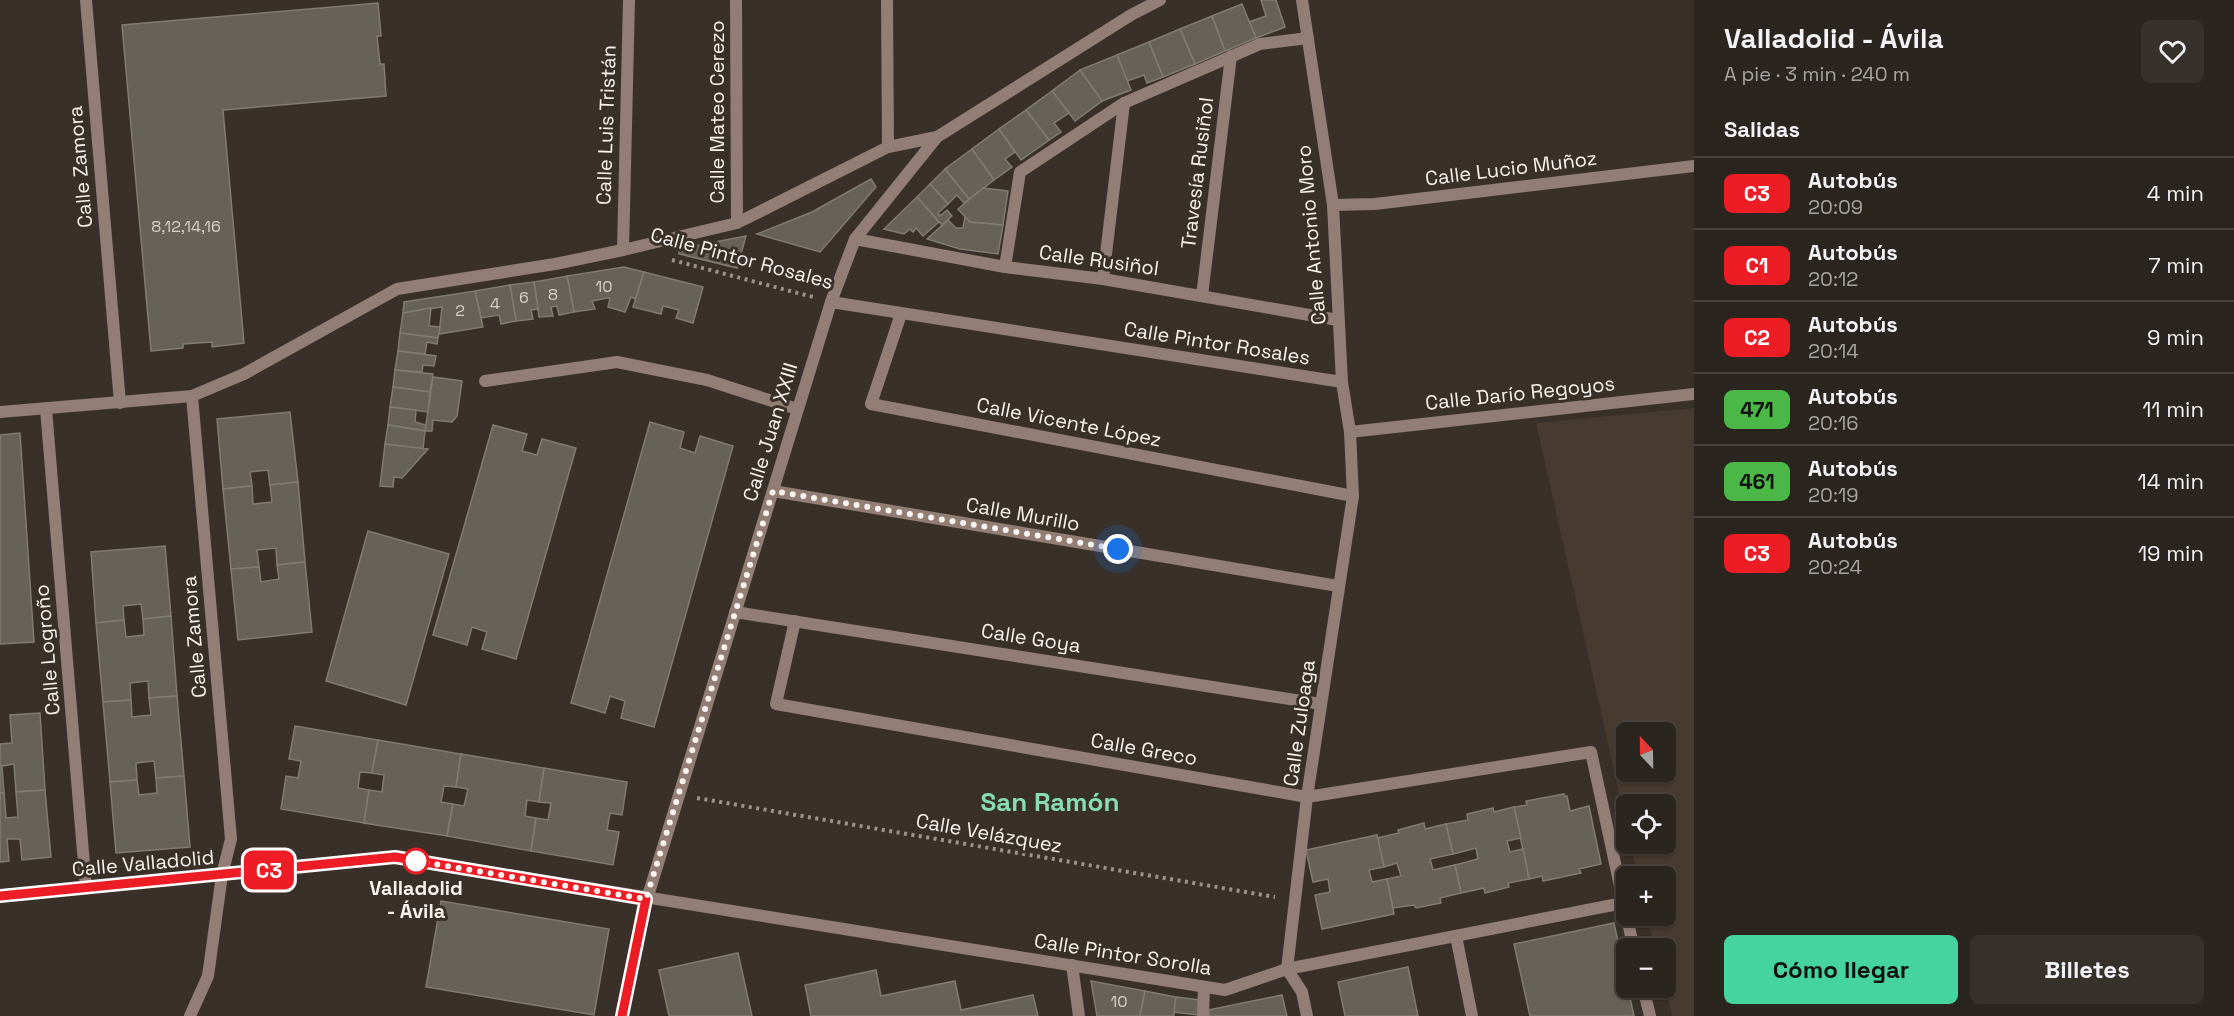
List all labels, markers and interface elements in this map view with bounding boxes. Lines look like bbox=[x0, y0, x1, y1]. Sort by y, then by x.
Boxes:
street label: Calle Mateo Cerezo bbox=[704, 20, 730, 204]
text: Valladolid - Ávila bbox=[1724, 20, 1944, 56]
button: heart bbox=[2141, 20, 2204, 83]
street label: Calle Luis Tristán bbox=[590, 45, 622, 205]
text: A pie · 3 min · 240 m bbox=[1724, 61, 1910, 87]
street label: Travesía Rusiñol bbox=[1175, 96, 1219, 250]
street label: Calle Zamora bbox=[62, 105, 98, 229]
text: Salidas bbox=[1724, 115, 1800, 143]
street label: Calle Antonio Moro bbox=[1290, 144, 1332, 326]
street label: Calle Lucio Muñoz bbox=[1424, 145, 1598, 191]
text: Autobús bbox=[1808, 166, 1898, 194]
text: 4 min bbox=[2147, 179, 2204, 207]
text: C3 bbox=[1744, 180, 1770, 207]
text: 20:09 bbox=[1808, 194, 1863, 220]
house number: 8,12,14,16 bbox=[151, 216, 221, 237]
street label: Calle Pintor Rosales bbox=[648, 221, 836, 295]
text: Autobús bbox=[1808, 238, 1898, 266]
street label: Calle Rusiñol bbox=[1037, 239, 1161, 281]
text: 7 min bbox=[2148, 251, 2204, 279]
text: C1 bbox=[1745, 252, 1769, 279]
text: 20:12 bbox=[1808, 266, 1858, 292]
house number: 10 bbox=[596, 276, 612, 297]
house number: 8 bbox=[548, 284, 558, 305]
house number: 6 bbox=[519, 287, 529, 308]
house number: 4 bbox=[490, 293, 500, 314]
house number: 2 bbox=[455, 300, 465, 321]
text: Autobús bbox=[1808, 310, 1898, 338]
street label: Calle Pintor Rosales bbox=[1122, 315, 1312, 371]
text: 9 min bbox=[2147, 323, 2204, 351]
text: C2 bbox=[1744, 324, 1770, 351]
text: 20:14 bbox=[1808, 338, 1859, 364]
street label: Calle Juan XXIII bbox=[737, 359, 803, 505]
street label: Calle Darío Regoyos bbox=[1424, 370, 1616, 416]
text: Autobús bbox=[1808, 382, 1898, 410]
street label: Calle Vicente López bbox=[974, 391, 1164, 453]
text: 11 min bbox=[2142, 395, 2204, 423]
text: 471 bbox=[1740, 396, 1774, 423]
text: 20:16 bbox=[1808, 410, 1859, 436]
text: Autobús bbox=[1808, 454, 1898, 482]
text: 14 min bbox=[2138, 467, 2204, 495]
text: 461 bbox=[1739, 468, 1775, 495]
text: 20:19 bbox=[1808, 482, 1859, 508]
street label: Calle Murillo bbox=[964, 491, 1082, 537]
text: Autobús bbox=[1808, 526, 1898, 554]
your location bbox=[1103, 534, 1133, 564]
text: 19 min bbox=[2138, 539, 2204, 567]
text: C3 bbox=[1744, 540, 1770, 567]
text: 20:24 bbox=[1808, 554, 1862, 580]
street label: Calle Zamora bbox=[176, 575, 212, 699]
street label: Calle Logroño bbox=[28, 583, 66, 717]
street label: Calle Goya bbox=[979, 617, 1083, 659]
street label: Calle Zuloaga bbox=[1277, 658, 1321, 788]
north arrow bbox=[1616, 722, 1676, 782]
map controls bbox=[1616, 722, 1676, 998]
street label: Calle Greco bbox=[1089, 727, 1199, 771]
district label: San Ramón bbox=[981, 785, 1120, 819]
button: locate bbox=[1616, 794, 1676, 854]
street label: Calle Velázquez bbox=[914, 807, 1064, 859]
street label: Calle Valladolid bbox=[71, 844, 215, 882]
marker: Valladolid - Ávila bbox=[403, 848, 429, 874]
line badge: C3 bbox=[242, 850, 296, 890]
text: C3 bbox=[256, 857, 282, 884]
button: + bbox=[1616, 866, 1676, 926]
place label: Valladolid - Ávila bbox=[369, 875, 463, 924]
street label: Calle Pintor Sorolla bbox=[1032, 927, 1214, 981]
button: Cómo llegar bbox=[1724, 935, 1958, 1004]
button: Billetes bbox=[1970, 935, 2204, 1004]
button: − bbox=[1616, 938, 1676, 998]
house number: 10 bbox=[1111, 991, 1127, 1012]

